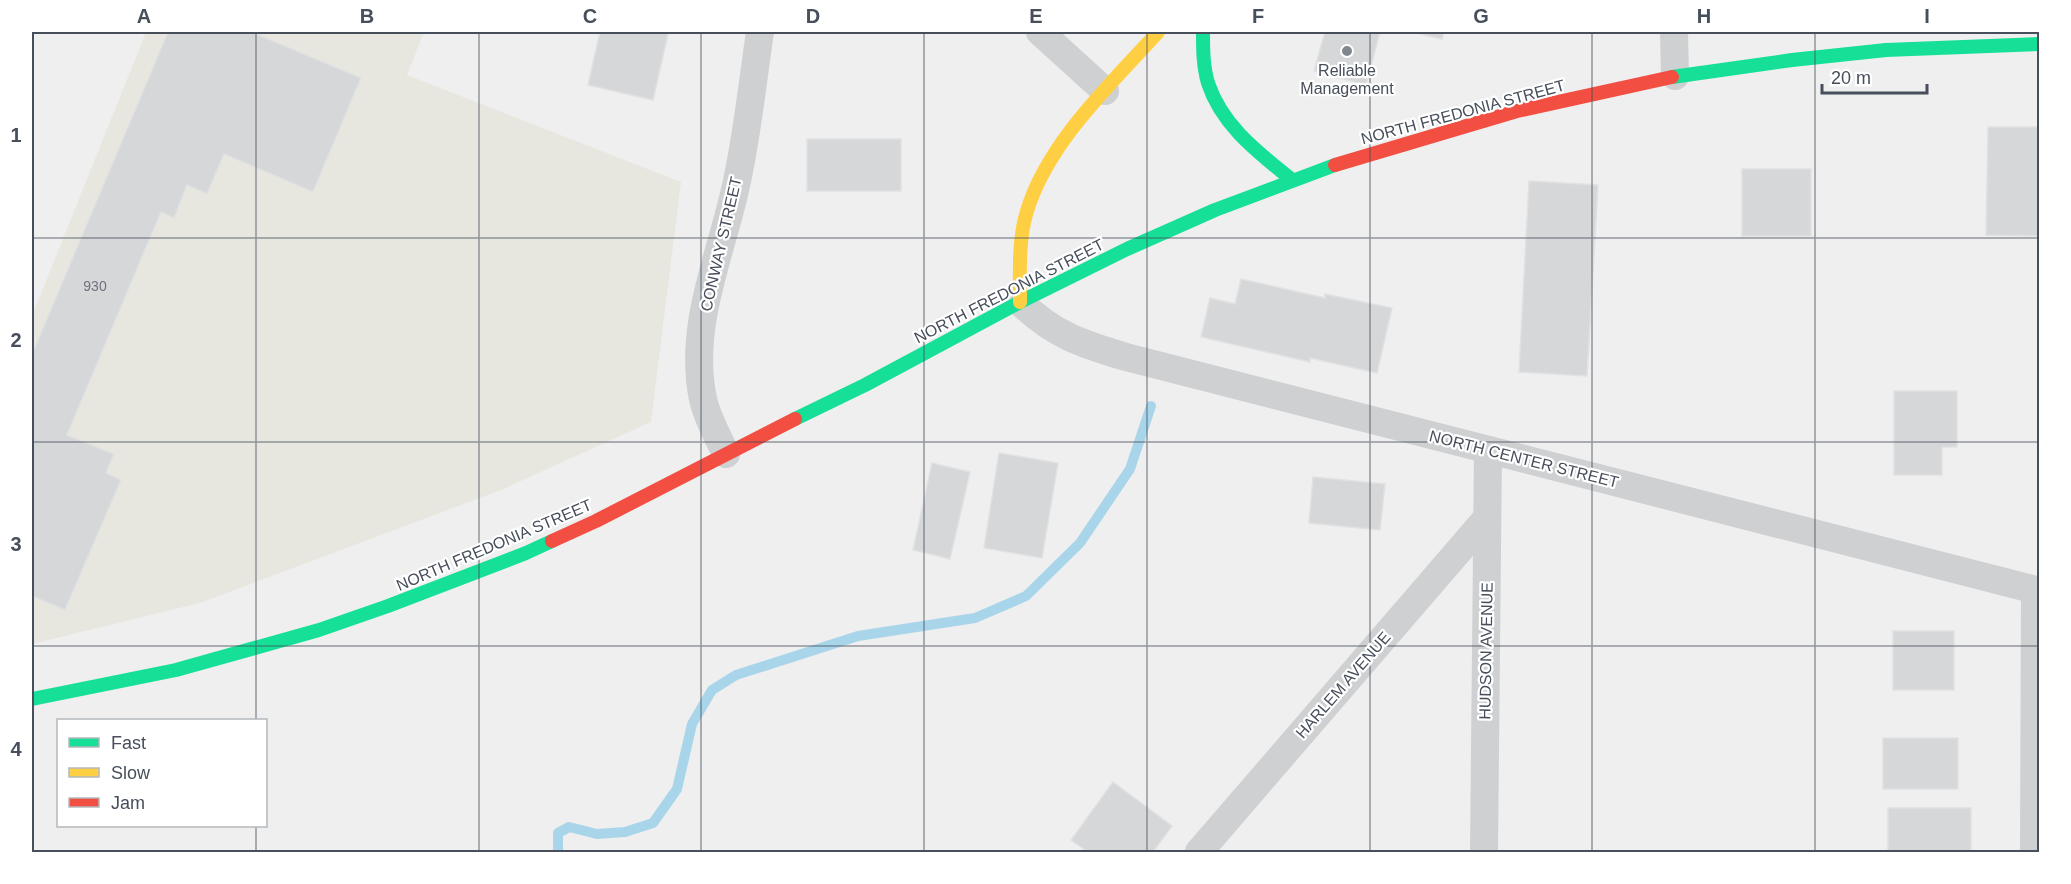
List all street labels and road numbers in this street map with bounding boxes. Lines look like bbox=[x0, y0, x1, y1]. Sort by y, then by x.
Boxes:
street label: NORTH FREDONIA STREET bbox=[1359, 77, 1567, 147]
street label: CONWAY STREET bbox=[697, 175, 745, 313]
street label: NORTH FREDONIA STREET bbox=[911, 236, 1107, 346]
street label: NORTH CENTER STREET bbox=[1428, 427, 1621, 491]
street label: NORTH FREDONIA STREET bbox=[394, 496, 594, 594]
street label: HUDSON AVENUE bbox=[1476, 582, 1496, 720]
street label: HARLEM AVENUE bbox=[1292, 629, 1394, 741]

